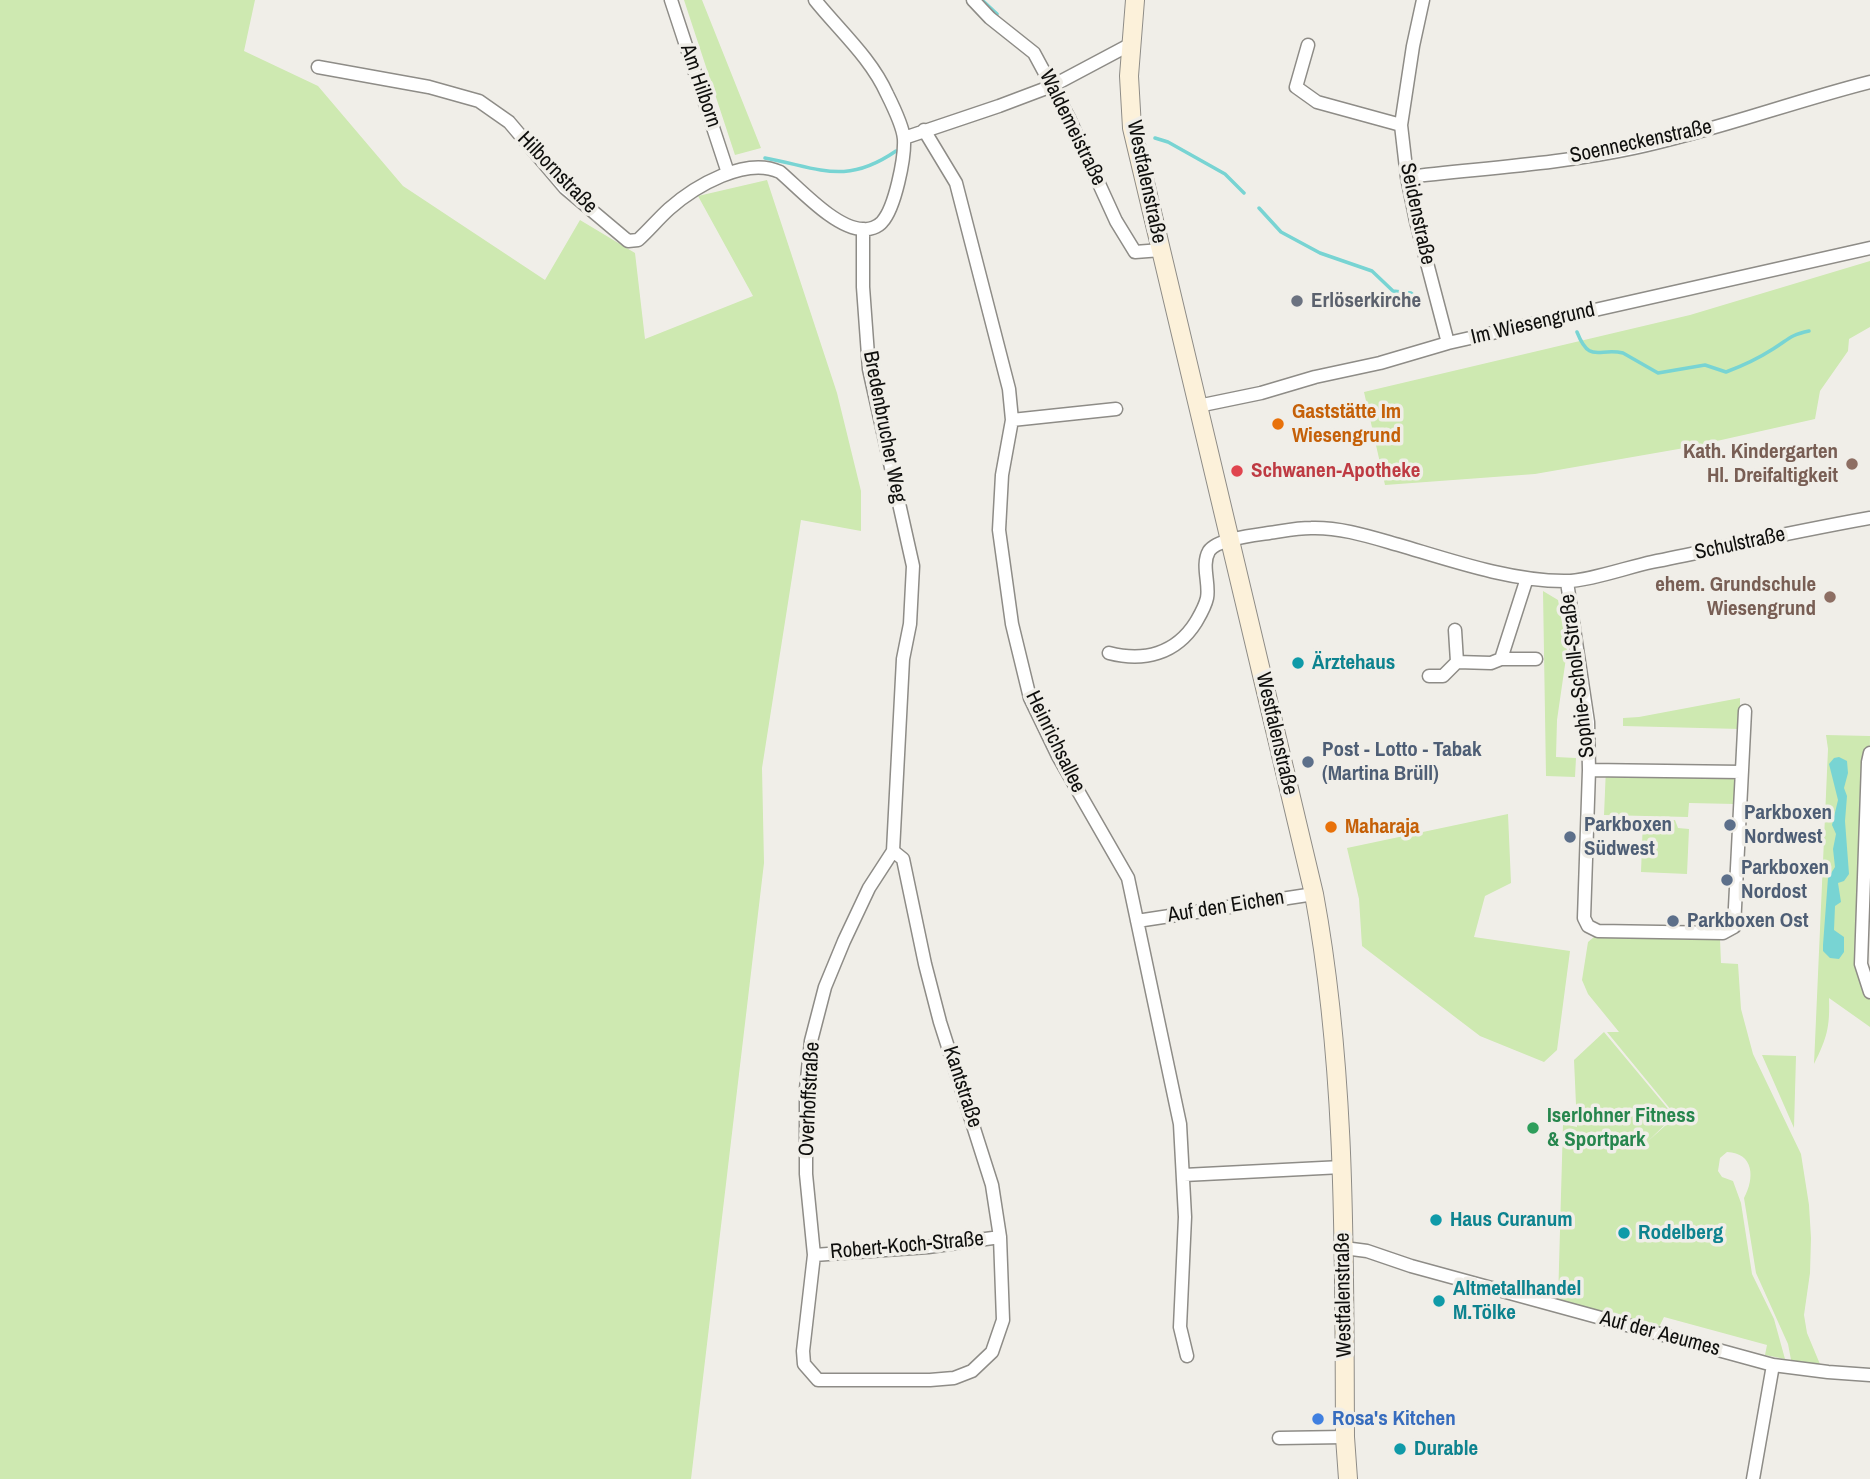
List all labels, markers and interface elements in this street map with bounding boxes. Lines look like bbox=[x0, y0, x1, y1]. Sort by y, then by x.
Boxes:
street label: Am Hilborn bbox=[674, 41, 726, 131]
street label: Waldemeistraße bbox=[1033, 66, 1111, 190]
street label: Soenneckenstraße bbox=[1568, 115, 1714, 169]
street label: Westfalenstraße bbox=[1121, 118, 1171, 246]
street label: Hilbornstraße bbox=[512, 127, 602, 219]
street label: Seidenstraße bbox=[1394, 161, 1440, 267]
place label: Erlöserkirche bbox=[1311, 288, 1421, 314]
marker: Erlöserkirche bbox=[1289, 293, 1305, 309]
street label: Im Wiesengrund bbox=[1469, 298, 1597, 350]
street label: Bredenbrucher Weg bbox=[857, 349, 911, 505]
place label: Gaststätte Im Wiesengrund bbox=[1292, 399, 1401, 449]
marker: Gaststätte Im Wiesengrund bbox=[1270, 416, 1286, 432]
place label: Kath. Kindergarten Hl. Dreifaltigkeit bbox=[1683, 439, 1838, 489]
marker: Kath. Kindergarten Hl. Dreifaltigkeit bbox=[1844, 456, 1860, 472]
place label: Schwanen-Apotheke bbox=[1251, 458, 1420, 484]
marker: Schwanen-Apotheke bbox=[1229, 463, 1245, 479]
street label: Schulstraße bbox=[1692, 522, 1788, 566]
place label: ehem. Grundschule Wiesengrund bbox=[1655, 572, 1816, 622]
marker: ehem. Grundschule Wiesengrund bbox=[1822, 589, 1838, 605]
street label: Sophie-Scholl-Straße bbox=[1555, 593, 1601, 759]
place label: Ärztehaus bbox=[1312, 650, 1395, 676]
marker: Ärztehaus bbox=[1290, 655, 1306, 671]
street label: Westfalenstraße bbox=[1250, 670, 1302, 798]
street label: Heinrichsallee bbox=[1020, 687, 1090, 797]
place label: Post - Lotto - Tabak (Martina Brüll) bbox=[1322, 737, 1481, 787]
marker: Post - Lotto - Tabak (Martina Brüll) bbox=[1300, 754, 1316, 770]
place label: Parkboxen Nordwest bbox=[1744, 800, 1832, 850]
place label: Parkboxen Südwest bbox=[1584, 812, 1672, 862]
place label: Maharaja bbox=[1345, 814, 1420, 840]
marker: Parkboxen Nordwest bbox=[1722, 817, 1738, 833]
marker: Maharaja bbox=[1323, 819, 1339, 835]
marker: Parkboxen Südwest bbox=[1562, 829, 1578, 845]
place label: Parkboxen Nordost bbox=[1741, 855, 1829, 905]
marker: Parkboxen Nordost bbox=[1719, 872, 1735, 888]
street label: Auf den Eichen bbox=[1166, 885, 1286, 929]
place label: Parkboxen Ost bbox=[1687, 908, 1809, 934]
marker: Parkboxen Ost bbox=[1665, 913, 1681, 929]
street label: Overhoffstraße bbox=[794, 1041, 826, 1157]
street label: Kantstraße bbox=[937, 1043, 987, 1131]
place label: Iserlohner Fitness & Sportpark bbox=[1547, 1103, 1695, 1153]
marker: Iserlohner Fitness & Sportpark bbox=[1525, 1120, 1541, 1136]
place label: Haus Curanum bbox=[1450, 1207, 1572, 1233]
marker: Haus Curanum bbox=[1428, 1212, 1444, 1228]
place label: Rodelberg bbox=[1638, 1220, 1723, 1246]
marker: Rodelberg bbox=[1616, 1225, 1632, 1241]
street label: Robert-Koch-Straße bbox=[829, 1227, 985, 1265]
street label: Westfalenstraße bbox=[1330, 1232, 1358, 1358]
place label: Altmetallhandel M.Tölke bbox=[1453, 1276, 1581, 1326]
marker: Altmetallhandel M.Tölke bbox=[1431, 1293, 1447, 1309]
street label: Auf der Aeumes bbox=[1597, 1306, 1723, 1362]
place label: Rosa's Kitchen bbox=[1332, 1406, 1456, 1432]
marker: Rosa's Kitchen bbox=[1310, 1411, 1326, 1427]
place label: Durable bbox=[1414, 1436, 1478, 1462]
marker: Durable bbox=[1392, 1441, 1408, 1457]

